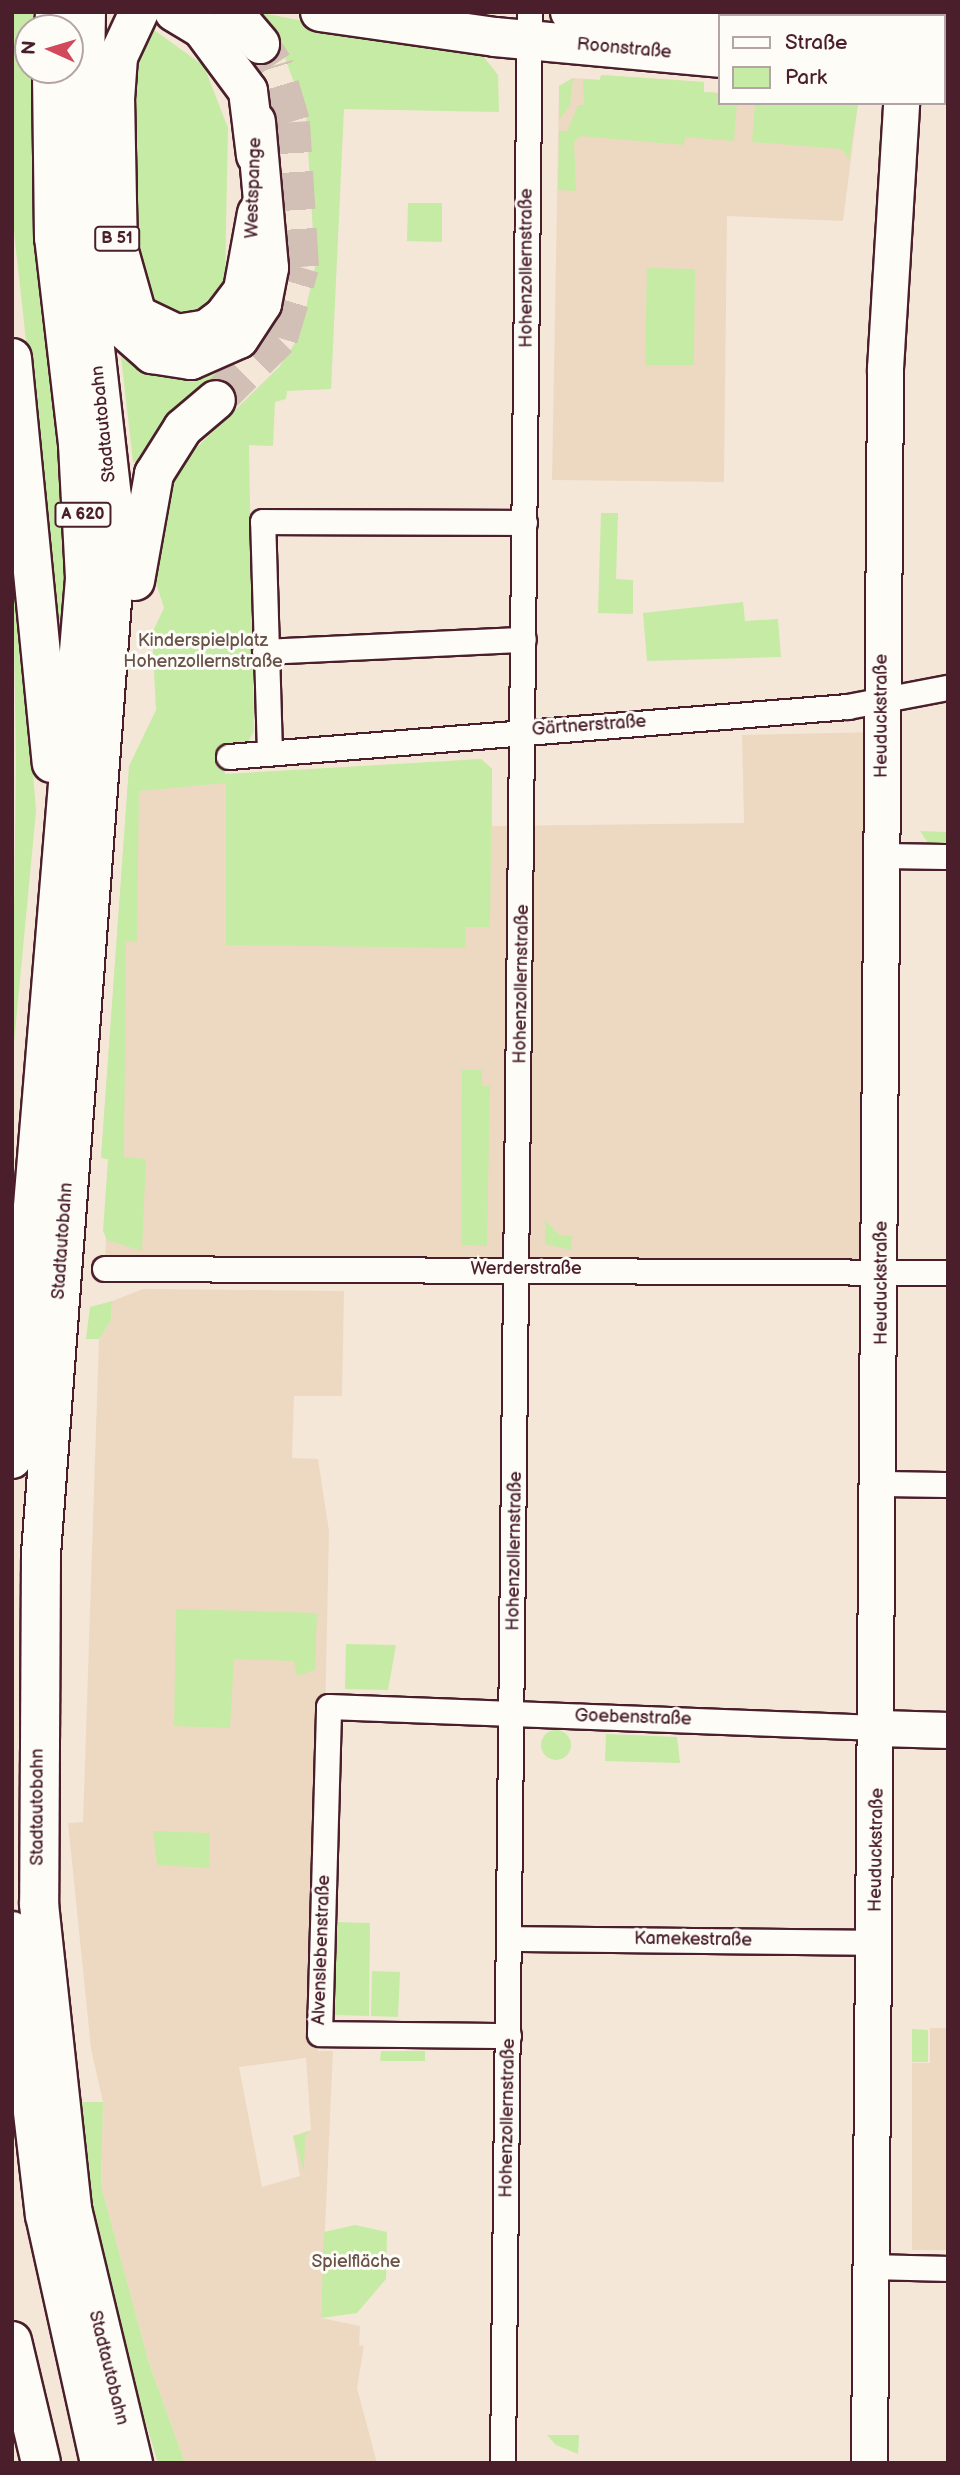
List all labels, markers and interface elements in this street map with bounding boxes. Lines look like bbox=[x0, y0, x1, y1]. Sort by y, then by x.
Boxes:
north arrow bbox=[14, 14, 84, 84]
legend bbox=[718, 14, 946, 105]
text: Straße bbox=[785, 30, 847, 55]
street label: Roonstraße bbox=[576, 34, 672, 64]
text: N bbox=[18, 40, 42, 56]
text: Park bbox=[785, 65, 827, 90]
street label: Westspange bbox=[241, 137, 267, 239]
street label: Hohenzollernstraße bbox=[516, 188, 538, 348]
road number: B 51 bbox=[92, 227, 142, 252]
street label: Stadtautobahn bbox=[87, 365, 121, 483]
road number: A 620 bbox=[53, 502, 113, 528]
park label: Kinderspielplatz Hohenzollernstraße bbox=[123, 631, 283, 674]
street label: Heuduckstraße bbox=[871, 654, 893, 778]
street label: Gärtnerstraße bbox=[531, 711, 647, 741]
street label: Hohenzollernstraße bbox=[510, 904, 534, 1064]
street label: Stadtautobahn bbox=[48, 1182, 78, 1300]
street label: Heuduckstraße bbox=[871, 1221, 893, 1345]
street label: Werderstraße bbox=[470, 1258, 582, 1280]
street label: Hohenzollernstraße bbox=[503, 1471, 527, 1631]
street label: Goebenstraße bbox=[574, 1705, 692, 1731]
street label: Stadtautobahn bbox=[27, 1748, 49, 1866]
street label: Heuduckstraße bbox=[865, 1788, 889, 1912]
street label: Alvenslebenstraße bbox=[309, 1875, 335, 2025]
street label: Kamekestraße bbox=[634, 1928, 752, 1952]
street label: Hohenzollernstraße bbox=[496, 2038, 520, 2198]
park label: Spielfläche bbox=[311, 2251, 401, 2273]
street label: Stadtautobahn bbox=[83, 2309, 133, 2427]

